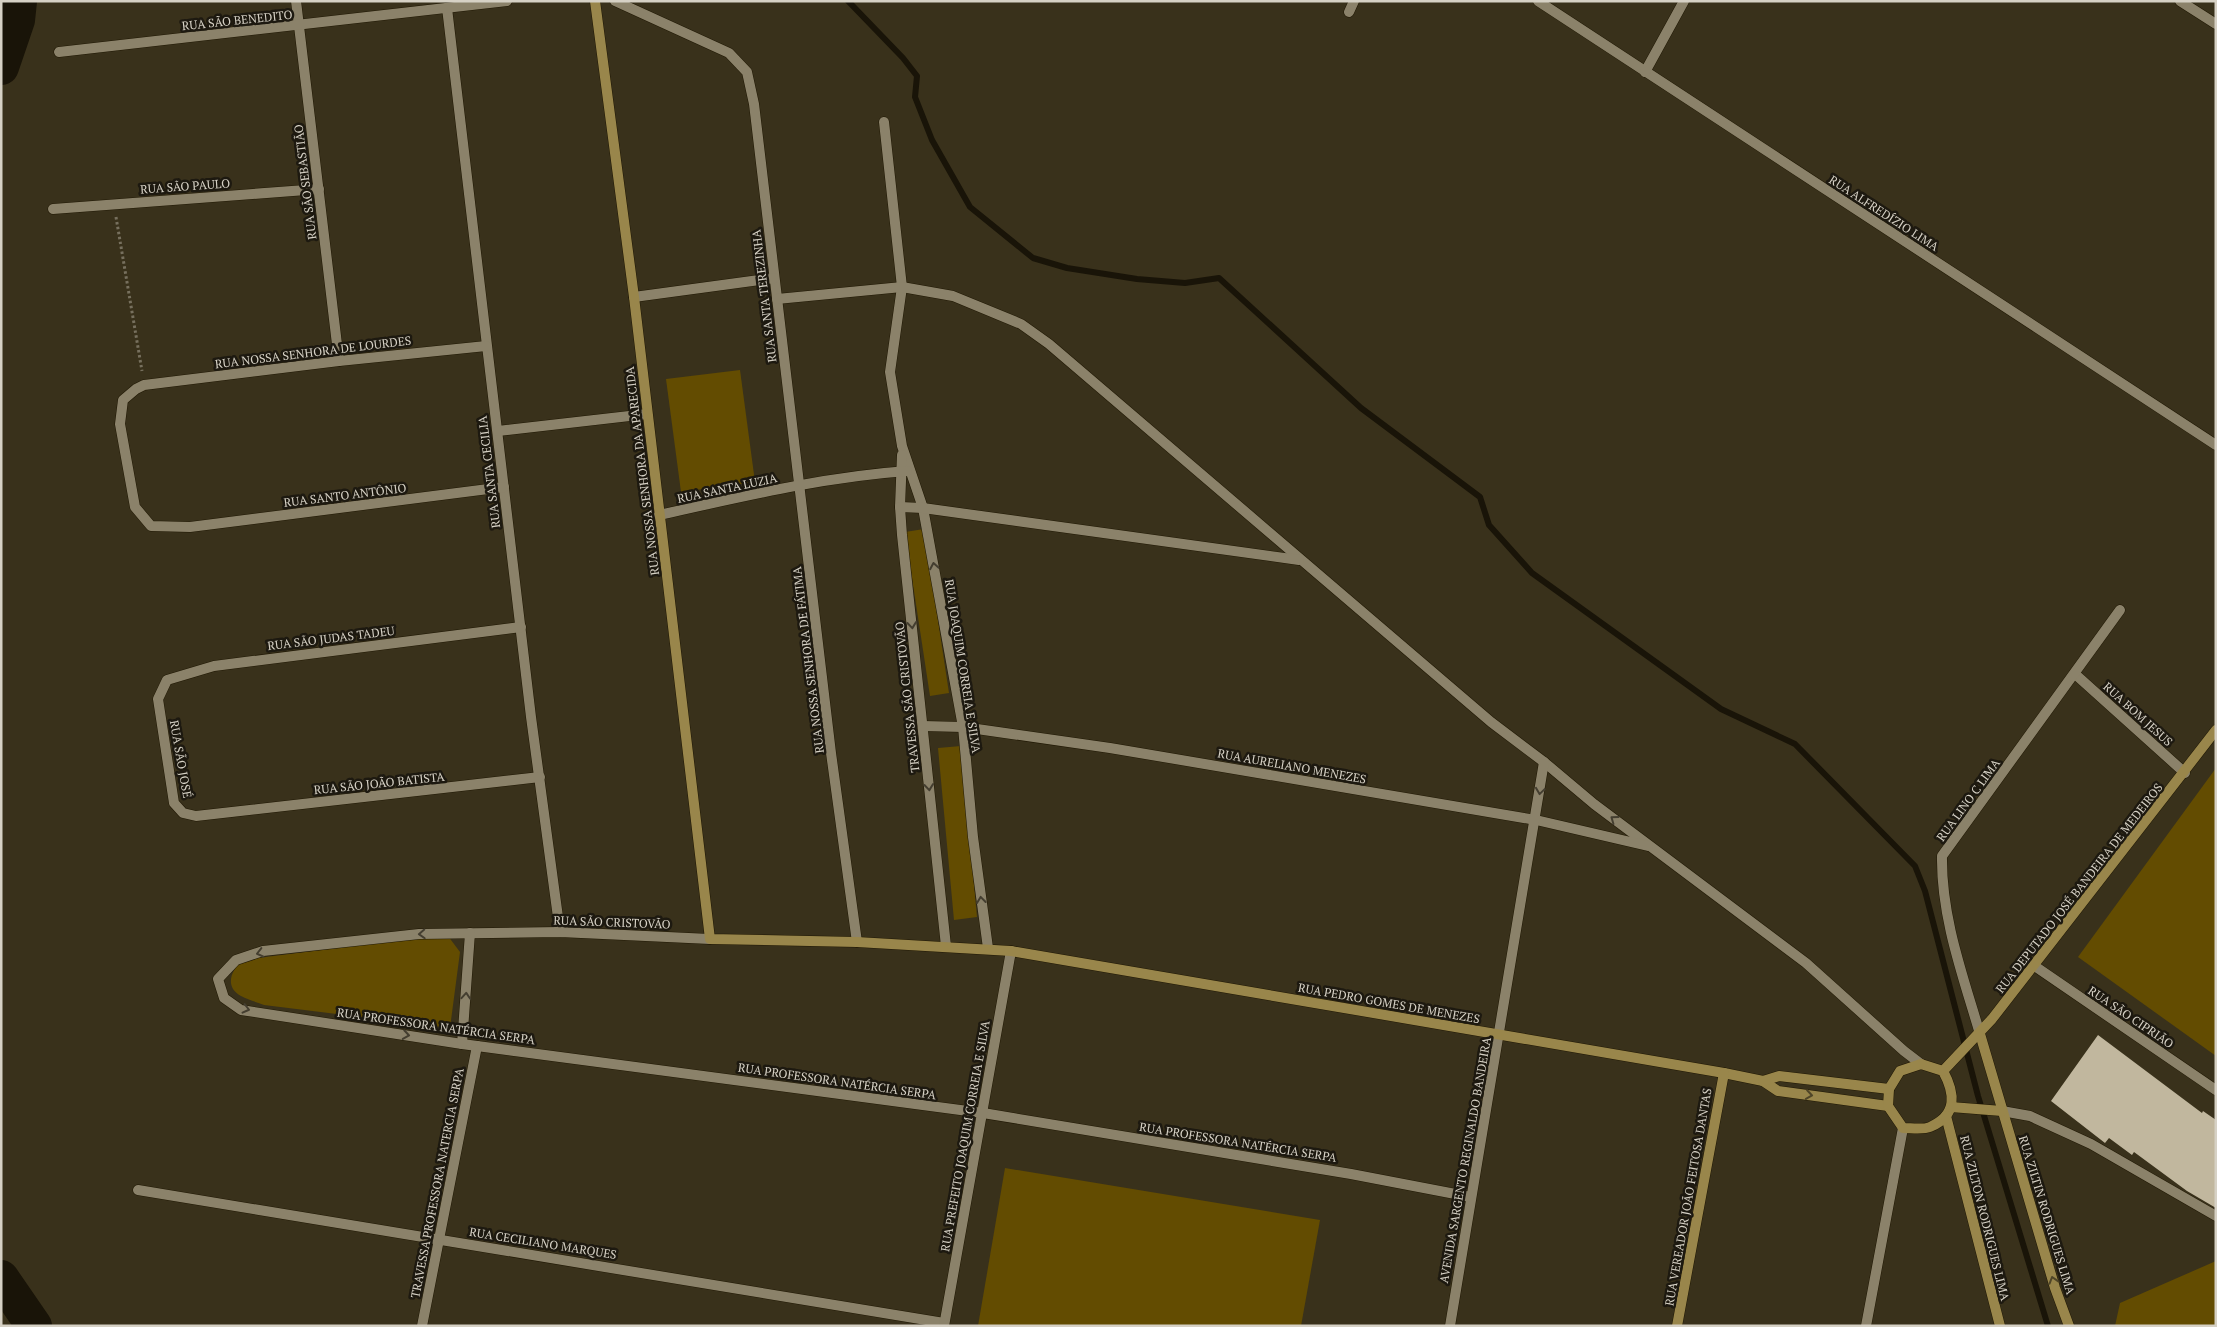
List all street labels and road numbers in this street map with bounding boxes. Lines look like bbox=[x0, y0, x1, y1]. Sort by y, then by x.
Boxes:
street label: RUA SÃO BENEDITO bbox=[181, 7, 293, 33]
street label: RUA SÃO SEBASTIÃO bbox=[290, 123, 320, 240]
street label: RUA ALFREDÍZIO LIMA bbox=[1826, 172, 1942, 255]
street label: RUA SÃO PAULO bbox=[140, 175, 231, 197]
street label: RUA SANTA TEREZINHA bbox=[748, 228, 780, 363]
street label: RUA NOSSA SENHORA DE LOURDES bbox=[214, 333, 412, 371]
street label: RUA NOSSA SENHORA DA APARECIDA bbox=[622, 365, 662, 576]
street label: RUA SANTA CECILIA bbox=[475, 414, 503, 529]
street label: RUA SANTA LUZIA bbox=[676, 470, 779, 506]
street label: RUA SANTO ANTÔNIO bbox=[283, 480, 407, 510]
street label: RUA NOSSA SENHORA DE FÁTIMA bbox=[789, 565, 827, 754]
street label: RUA JOAQUIM CORREIA E SILVA bbox=[942, 578, 984, 755]
street label: TRAVESSA SÃO CRISTOVÃO bbox=[892, 621, 922, 773]
street label: RUA SÃO JUDAS TADEU bbox=[267, 623, 395, 653]
street label: RUA BOM JESUS bbox=[2100, 679, 2176, 749]
street label: RUA SÃO JOSÉ bbox=[167, 719, 195, 799]
street label: RUA AURELIANO MENEZES bbox=[1216, 746, 1368, 786]
street label: RUA LINO C LIMA bbox=[1933, 755, 2003, 844]
street label: RUA SÃO JOÃO BATISTA bbox=[313, 769, 446, 797]
street label: RUA DEPUTADO JOSÉ BANDEIRA DE MEDEIROS bbox=[1992, 780, 2166, 996]
street label: RUA SÃO CRISTOVÃO bbox=[553, 912, 671, 932]
street label: RUA PEDRO GOMES DE MENEZES bbox=[1297, 980, 1481, 1026]
street label: RUA SÃO CIPRIÃO bbox=[2085, 983, 2177, 1051]
street label: RUA PROFESSORA NATÉRCIA SERPA bbox=[336, 1005, 537, 1047]
street label: RUA PREFEITO JOAQUIM CORREIA E SILVA bbox=[937, 1019, 993, 1253]
street label: AVENIDA SARGENTO REGINALDO BANDEIRA bbox=[1436, 1035, 1494, 1284]
street label: RUA PROFESSORA NATÉRCIA SERPA bbox=[737, 1060, 938, 1102]
street label: TRAVESSA PROFESSORA NATERCIA SERPA bbox=[407, 1066, 467, 1299]
street label: RUA VEREADOR JOÃO FEITOSA DANTAS bbox=[1661, 1087, 1715, 1307]
street label: RUA PROFESSORA NATÉRCIA SERPA bbox=[1138, 1119, 1339, 1165]
street label: RUA ZILTON RODRIGUES LIMA bbox=[1957, 1134, 2013, 1303]
street label: RUA ZILTIN RODRIGUES LIMA bbox=[2016, 1134, 2079, 1297]
street label: RUA CECILIANO MARQUES bbox=[468, 1224, 618, 1262]

